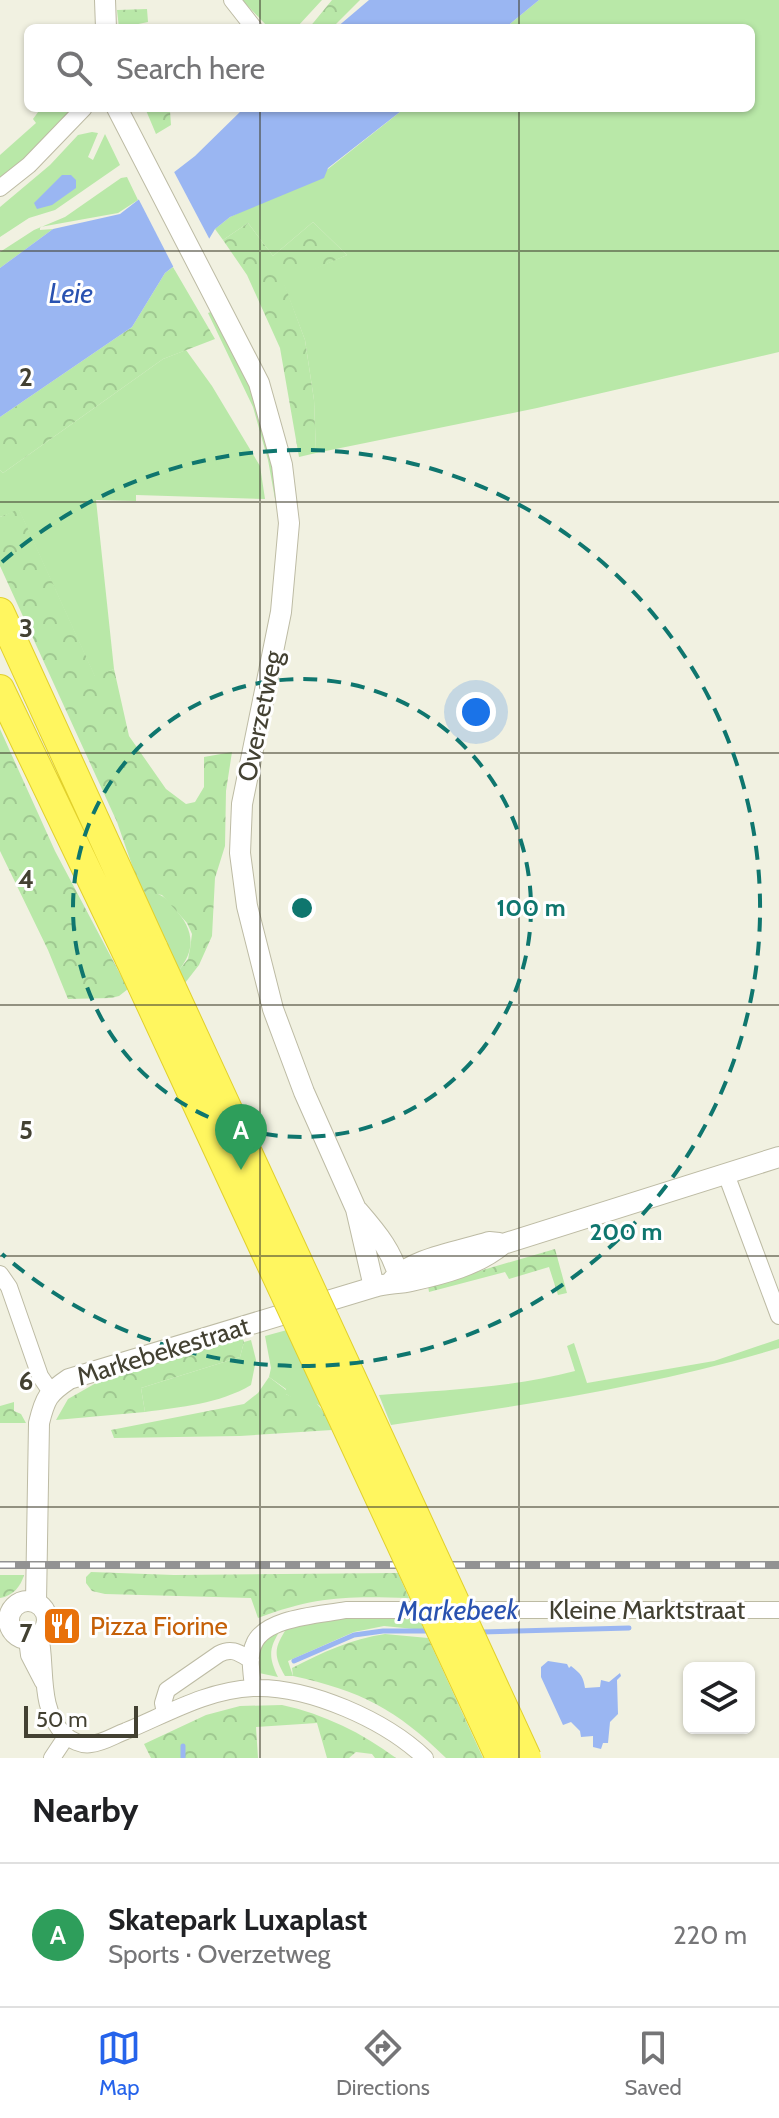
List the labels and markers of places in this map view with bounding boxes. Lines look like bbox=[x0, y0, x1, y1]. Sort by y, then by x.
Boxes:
centre of rings bbox=[288, 894, 316, 922]
pin: A bbox=[215, 1104, 267, 1170]
restaurant icon: Pizza Fiorine bbox=[41, 1605, 83, 1647]
place label: Pizza Fiorine bbox=[90, 1610, 228, 1642]

